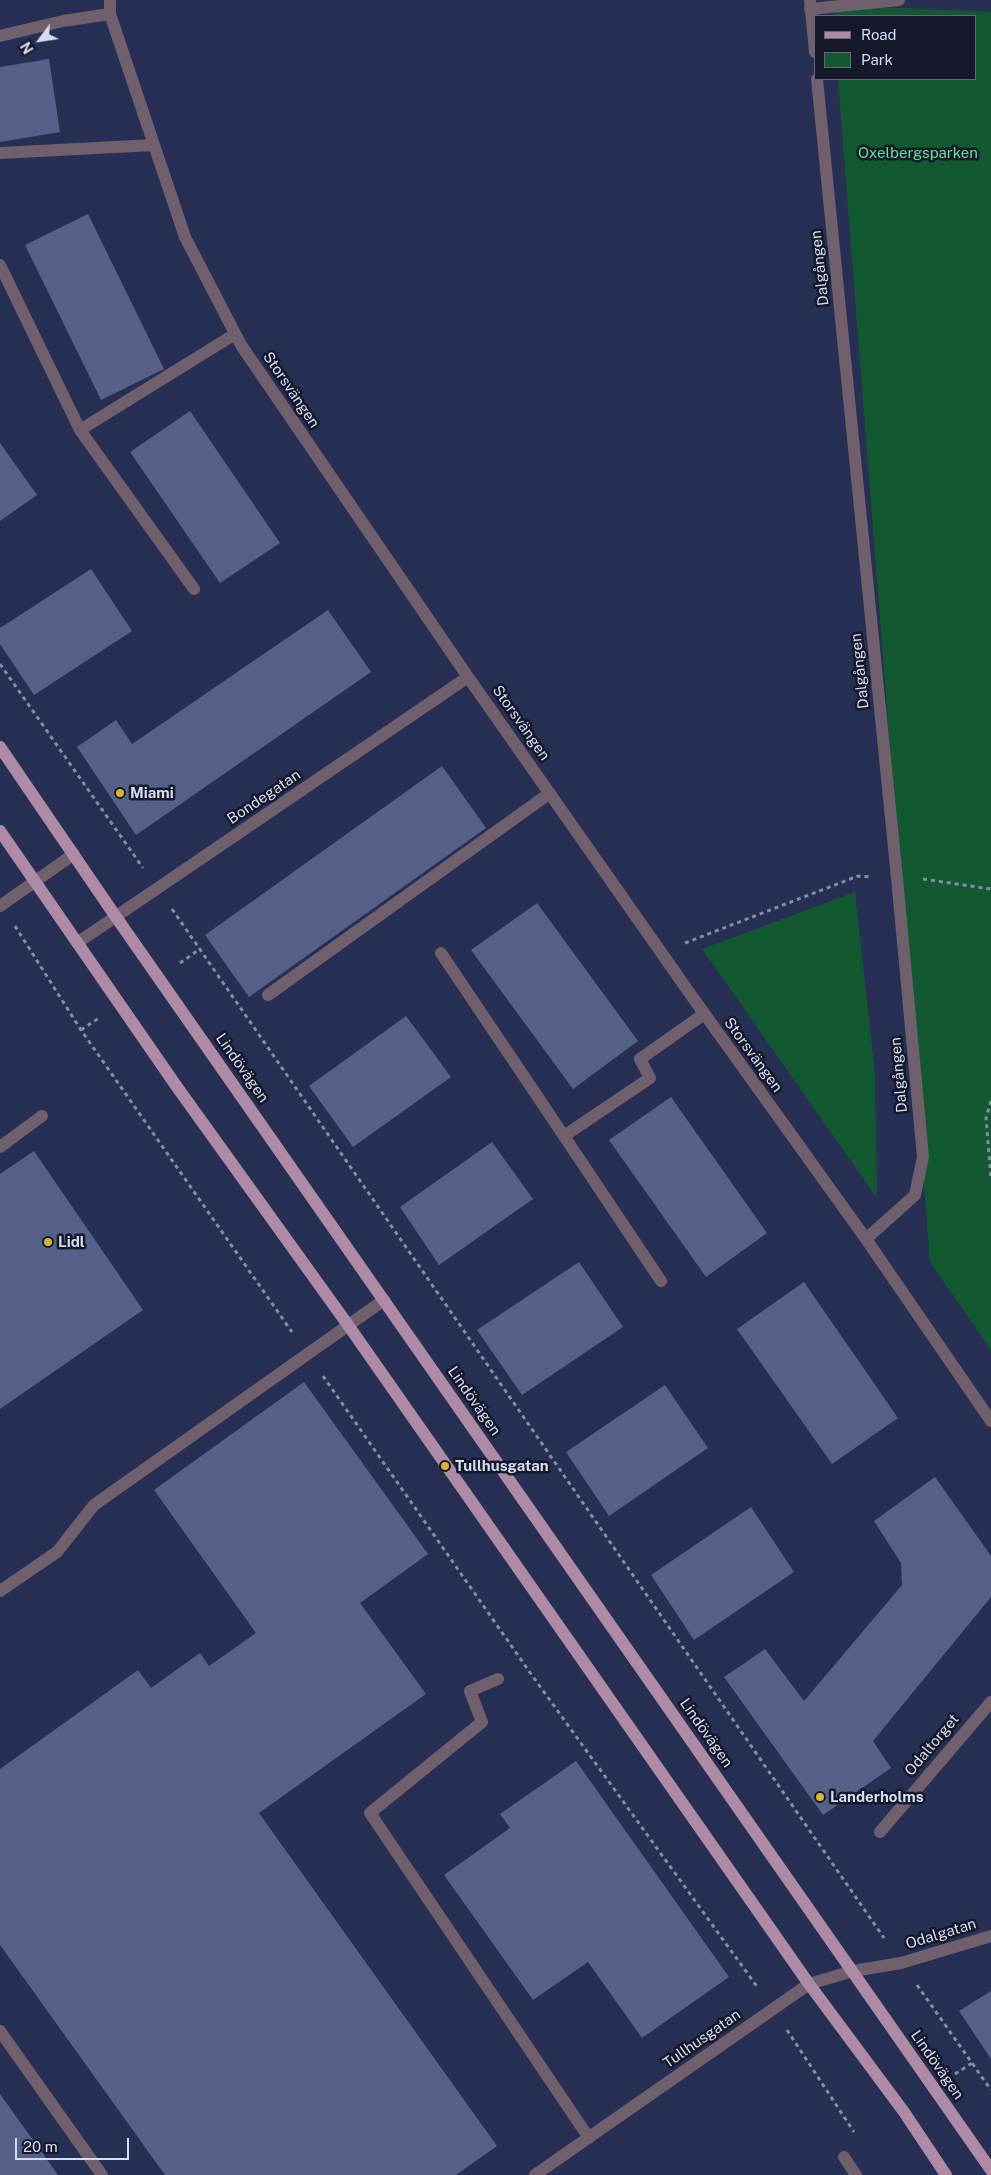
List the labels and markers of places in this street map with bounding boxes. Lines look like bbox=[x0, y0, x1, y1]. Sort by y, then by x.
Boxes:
place label: Miami bbox=[130, 784, 174, 802]
marker: Miami bbox=[114, 787, 126, 799]
place label: Lidl bbox=[58, 1233, 85, 1251]
marker: Lidl bbox=[42, 1236, 54, 1248]
place label: Tullhusgatan bbox=[455, 1457, 549, 1475]
marker: Tullhusgatan bbox=[439, 1460, 451, 1472]
place label: Landerholms bbox=[830, 1788, 924, 1806]
marker: Landerholms bbox=[814, 1791, 826, 1803]

